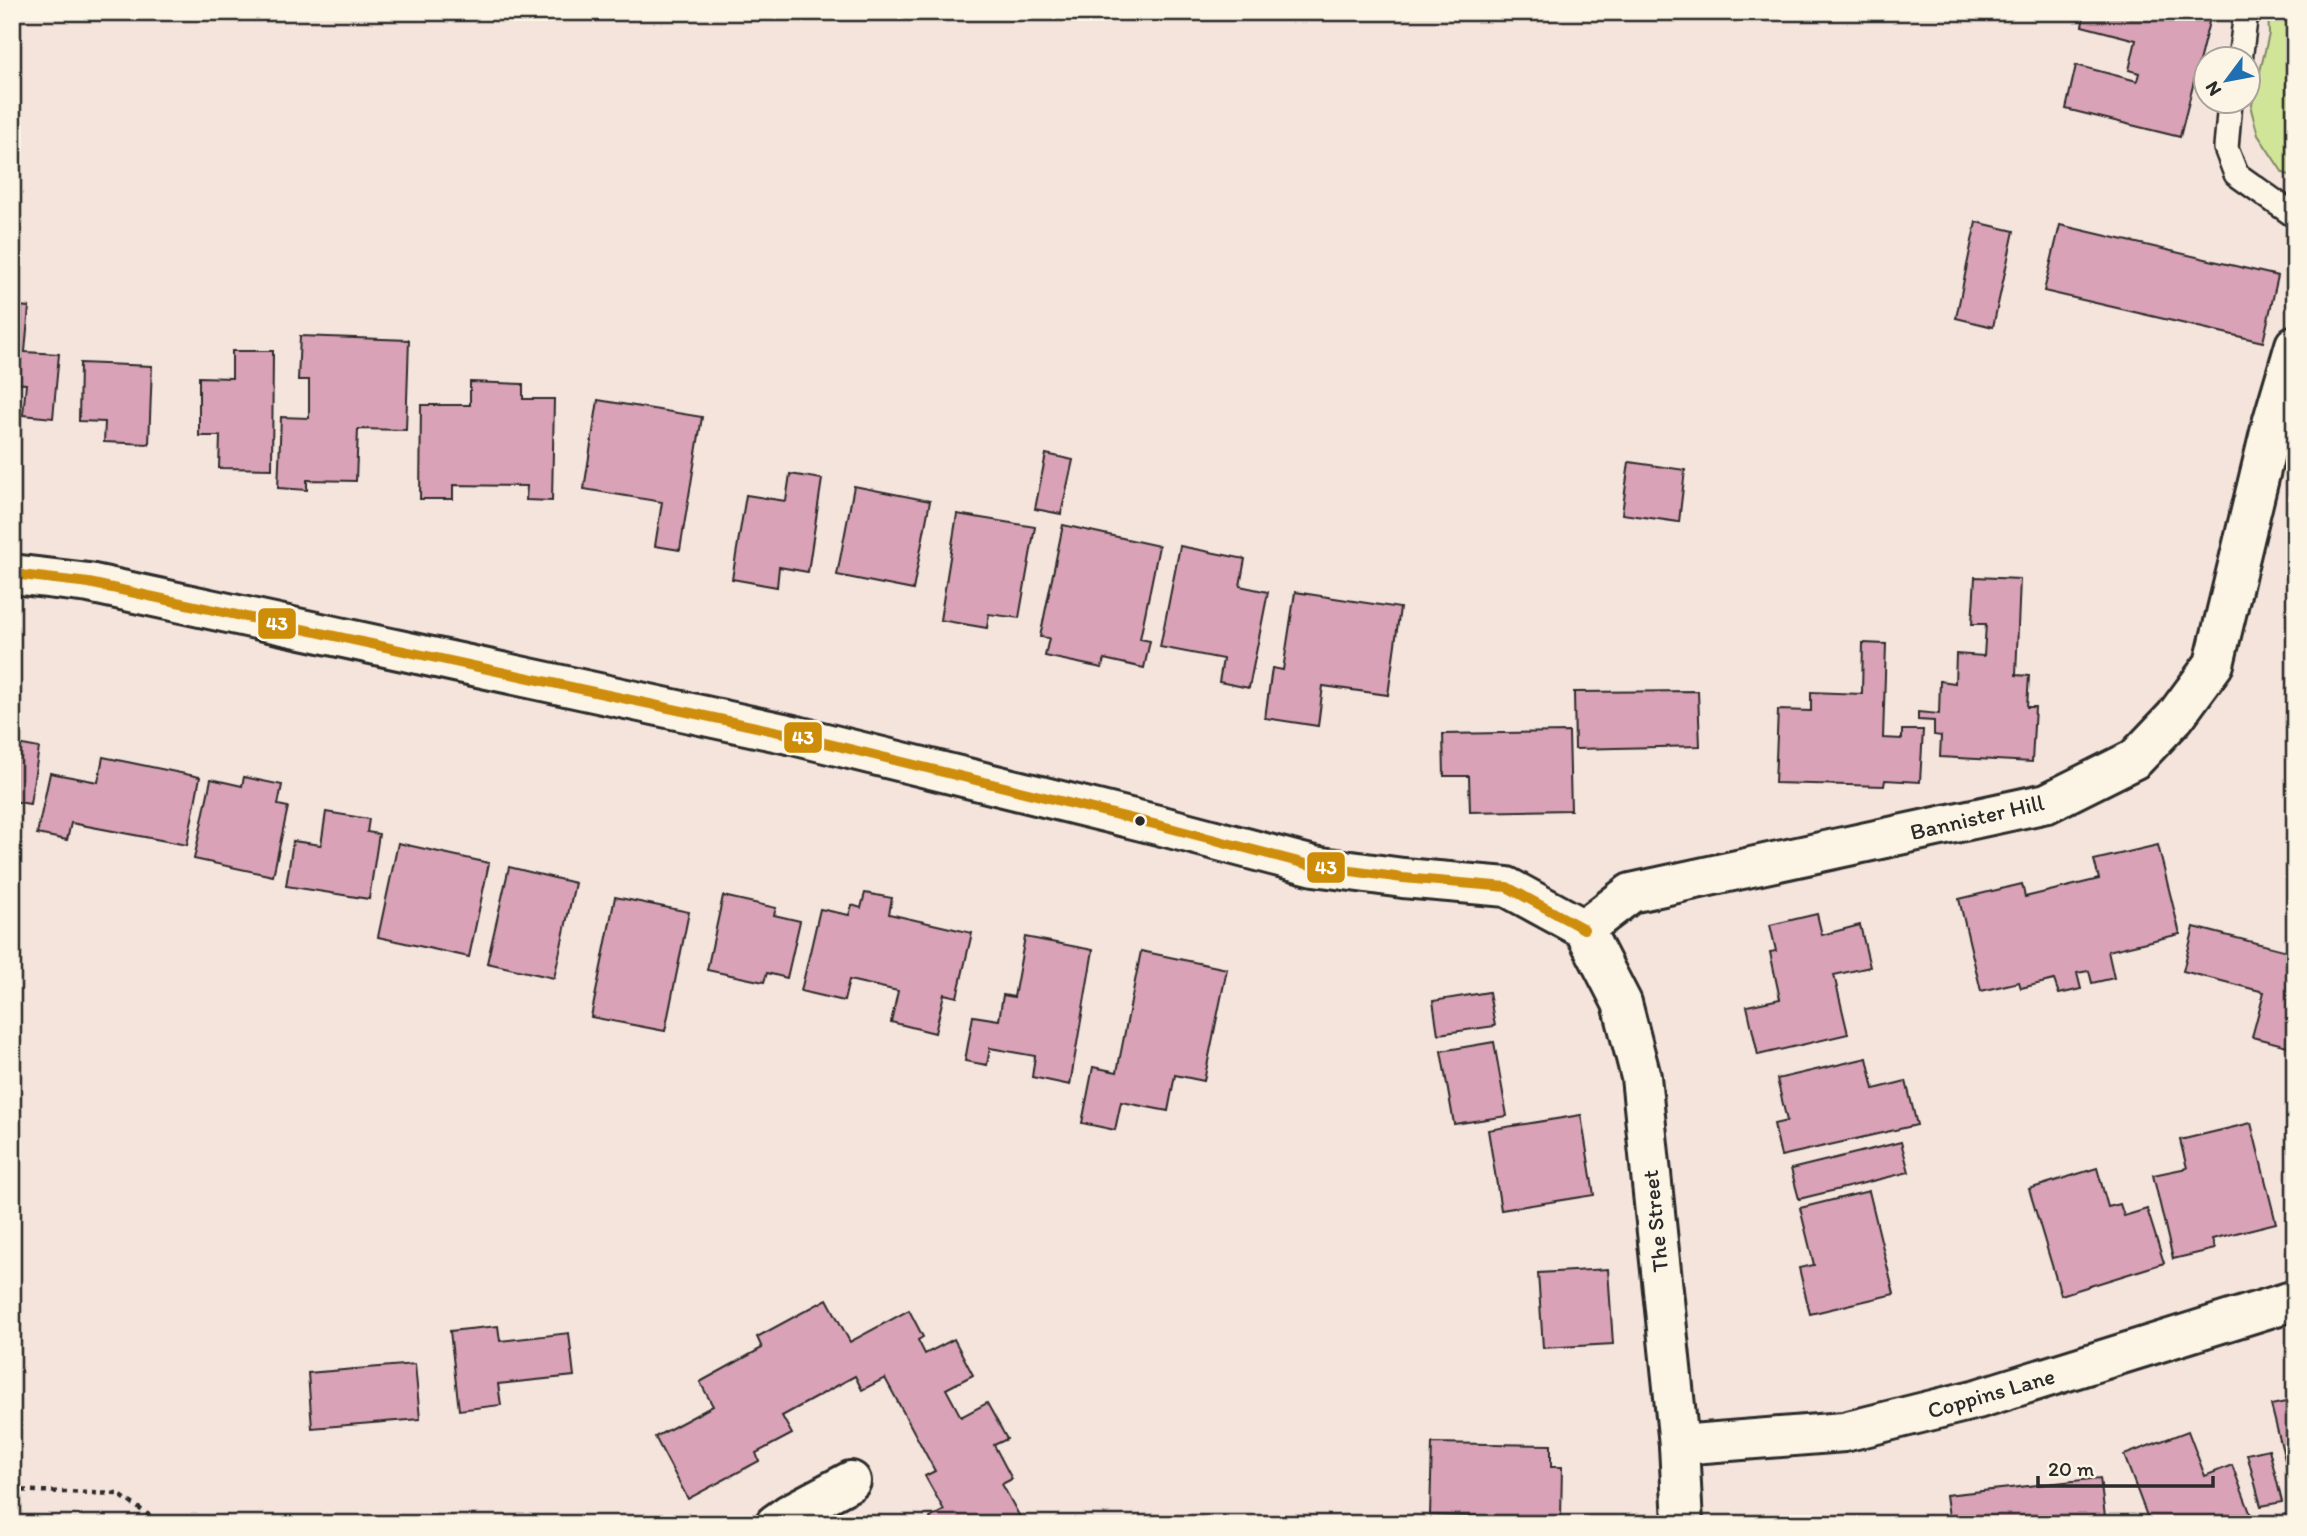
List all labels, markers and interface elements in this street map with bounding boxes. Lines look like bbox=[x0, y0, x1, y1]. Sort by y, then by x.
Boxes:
north arrow bbox=[2192, 46, 2262, 116]
text: N bbox=[2200, 77, 2226, 100]
line badge: 43 bbox=[257, 607, 297, 640]
text: 43 bbox=[266, 612, 288, 635]
line badge: 43 bbox=[783, 721, 823, 754]
text: 43 bbox=[792, 726, 814, 749]
street label: Bannister Hill bbox=[1907, 788, 2047, 846]
unlabelled marker bbox=[1133, 814, 1147, 828]
line badge: 43 bbox=[1306, 851, 1346, 884]
text: 43 bbox=[1315, 856, 1337, 879]
street label: The Street bbox=[1636, 1168, 1674, 1274]
street label: Coppins Lane bbox=[1924, 1361, 2058, 1425]
scale bar bbox=[2038, 1445, 2212, 1489]
text: 20 m bbox=[2048, 1456, 2095, 1481]

